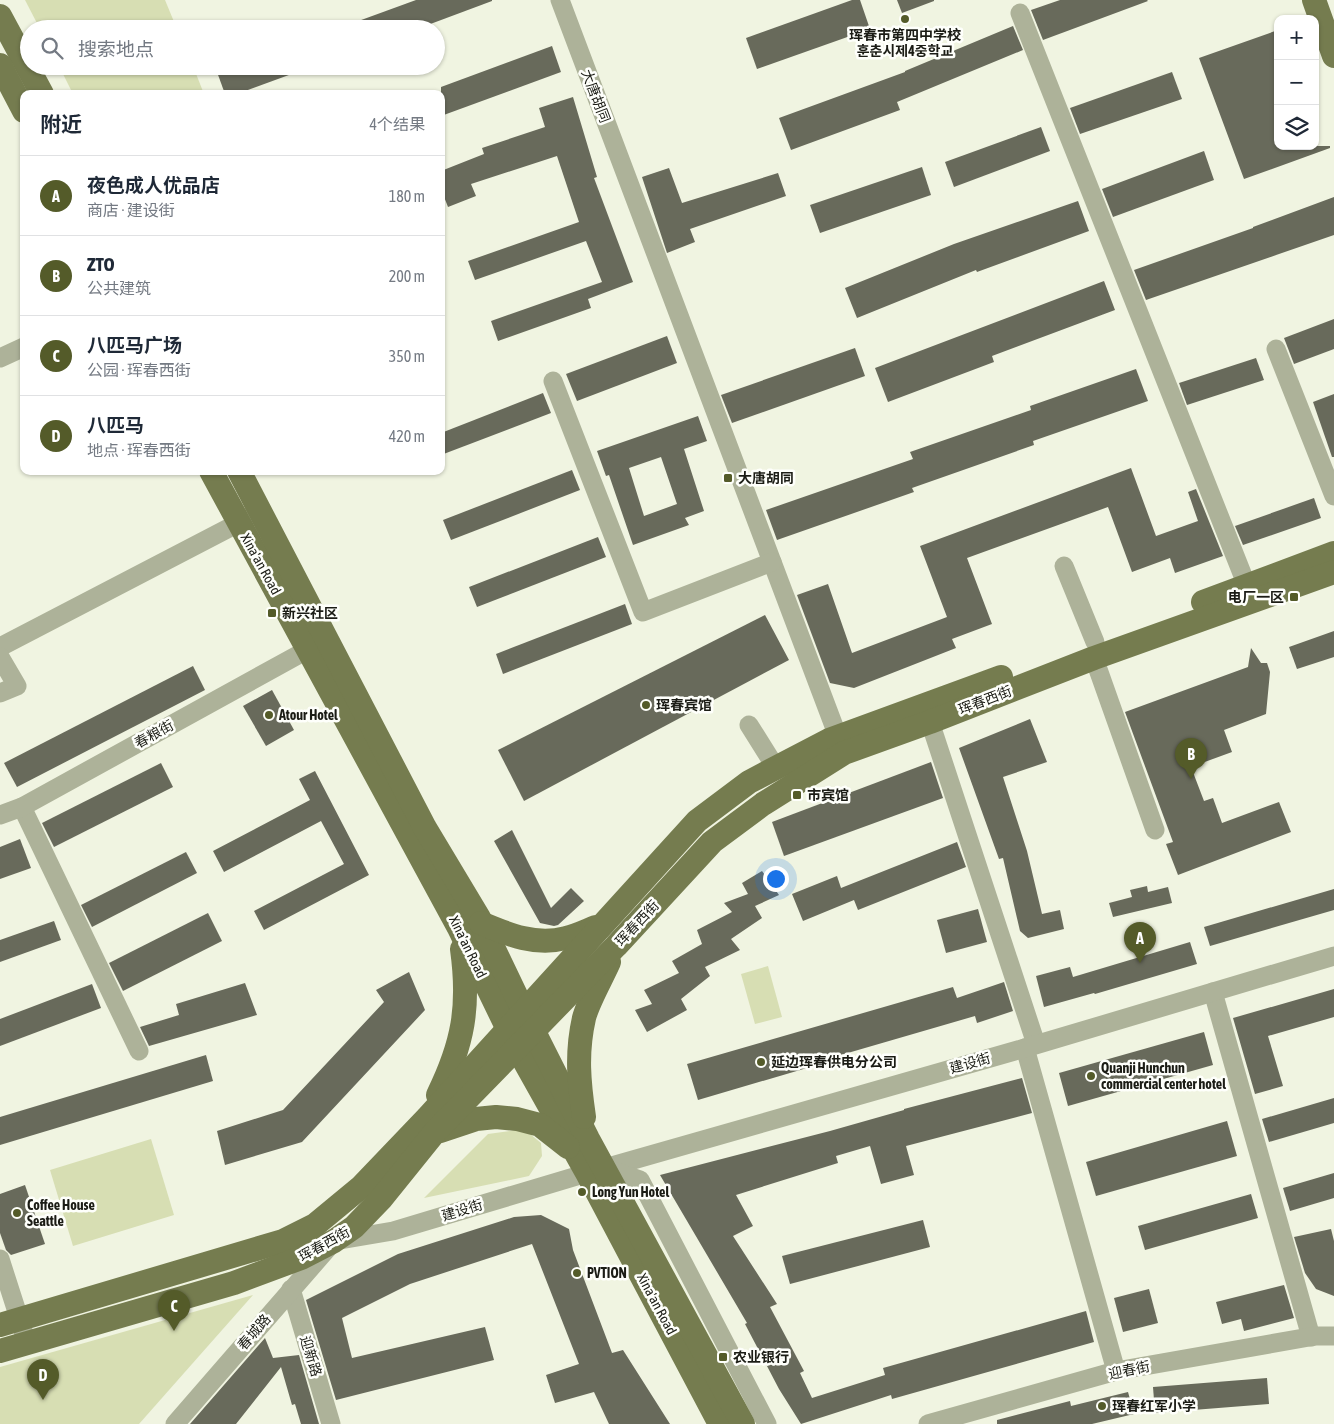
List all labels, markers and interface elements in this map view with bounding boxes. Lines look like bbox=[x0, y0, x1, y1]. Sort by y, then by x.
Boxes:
marker: 珲春市第四中学校 훈춘시제4중학교 bbox=[899, 13, 911, 25]
map controls bbox=[1274, 15, 1319, 150]
button: + bbox=[1274, 15, 1319, 60]
search box bbox=[20, 20, 445, 75]
place label: 珲春市第四中学校 훈춘시제4중학교 bbox=[849, 27, 961, 59]
icon: search bbox=[38, 34, 66, 62]
text: 搜索地点 bbox=[78, 38, 154, 60]
button: − bbox=[1274, 60, 1319, 105]
street label: 大唐胡同 bbox=[578, 67, 614, 125]
button: layers bbox=[1274, 105, 1319, 150]
text: 附近 bbox=[40, 112, 82, 136]
text: 4个结果 bbox=[369, 115, 425, 133]
text: 夜色成人优品店 bbox=[87, 174, 220, 196]
text: A bbox=[52, 187, 60, 205]
text: 180 m bbox=[389, 187, 425, 205]
text: 商店 · 建设街 bbox=[87, 201, 175, 219]
text: ZTO bbox=[87, 253, 115, 275]
text: B bbox=[52, 267, 60, 285]
text: 200 m bbox=[389, 267, 425, 285]
text: 公共建筑 bbox=[87, 279, 151, 297]
text: 八匹马广场 bbox=[87, 334, 182, 356]
text: C bbox=[52, 347, 60, 365]
text: 350 m bbox=[389, 347, 425, 365]
text: 公园 · 珲春西街 bbox=[87, 361, 191, 379]
text: 八匹马 bbox=[87, 414, 144, 436]
text: D bbox=[52, 427, 60, 445]
text: 420 m bbox=[389, 427, 425, 445]
text: 地点 · 珲春西街 bbox=[87, 441, 191, 459]
place label: 大唐胡同 bbox=[738, 470, 794, 486]
marker: 大唐胡同 bbox=[722, 472, 734, 484]
street label: Xina'an Road bbox=[238, 531, 284, 597]
place label: 电厂一区 bbox=[1228, 589, 1284, 605]
marker: 电厂一区 bbox=[1288, 591, 1300, 603]
place label: 新兴社区 bbox=[282, 605, 338, 621]
marker: 新兴社区 bbox=[266, 607, 278, 619]
street label: 珲春西街 bbox=[956, 682, 1014, 718]
place label: 珲春宾馆 bbox=[656, 697, 712, 713]
marker: 珲春宾馆 bbox=[640, 699, 652, 711]
place label: Atour Hotel bbox=[278, 707, 338, 723]
marker: Atour Hotel bbox=[263, 709, 275, 721]
street label: 春粮街 bbox=[132, 717, 176, 751]
pin: B bbox=[1175, 738, 1207, 779]
place label: 市宾馆 bbox=[807, 787, 849, 803]
marker: 市宾馆 bbox=[791, 789, 803, 801]
your location bbox=[763, 866, 789, 892]
street label: 珲春西街 bbox=[612, 897, 662, 949]
street label: Xina'an Road bbox=[446, 913, 490, 981]
pin: A bbox=[1124, 922, 1156, 963]
street label: 建设街 bbox=[948, 1050, 992, 1076]
place label: 延边珲春供电分公司 bbox=[771, 1054, 897, 1070]
marker: 延边珲春供电分公司 bbox=[755, 1056, 767, 1068]
place label: Quanji Hunchun commercial center hotel bbox=[1101, 1060, 1226, 1092]
marker: Quanji Hunchun commercial center hotel bbox=[1085, 1070, 1097, 1082]
place label: Long Yun Hotel bbox=[592, 1184, 669, 1200]
marker: Long Yun Hotel bbox=[576, 1186, 588, 1198]
street label: 建设街 bbox=[440, 1196, 484, 1224]
place label: Coffee House Seattle bbox=[27, 1197, 95, 1229]
marker: Coffee House Seattle bbox=[11, 1207, 23, 1219]
street label: 珲春西街 bbox=[296, 1223, 352, 1265]
place label: PVTION bbox=[587, 1265, 627, 1281]
marker: PVTION bbox=[571, 1267, 583, 1279]
street label: Xina'an Road bbox=[634, 1271, 680, 1337]
pin: C bbox=[158, 1290, 190, 1331]
street label: 春城路 bbox=[234, 1311, 274, 1353]
street label: 迎新路 bbox=[297, 1334, 325, 1378]
place label: 农业银行 bbox=[733, 1349, 789, 1365]
marker: 农业银行 bbox=[717, 1351, 729, 1363]
street label: 迎春街 bbox=[1107, 1358, 1151, 1382]
pin: D bbox=[27, 1359, 59, 1400]
place label: 珲春红军小学 bbox=[1112, 1398, 1196, 1414]
marker: 珲春红军小学 bbox=[1096, 1400, 1108, 1412]

